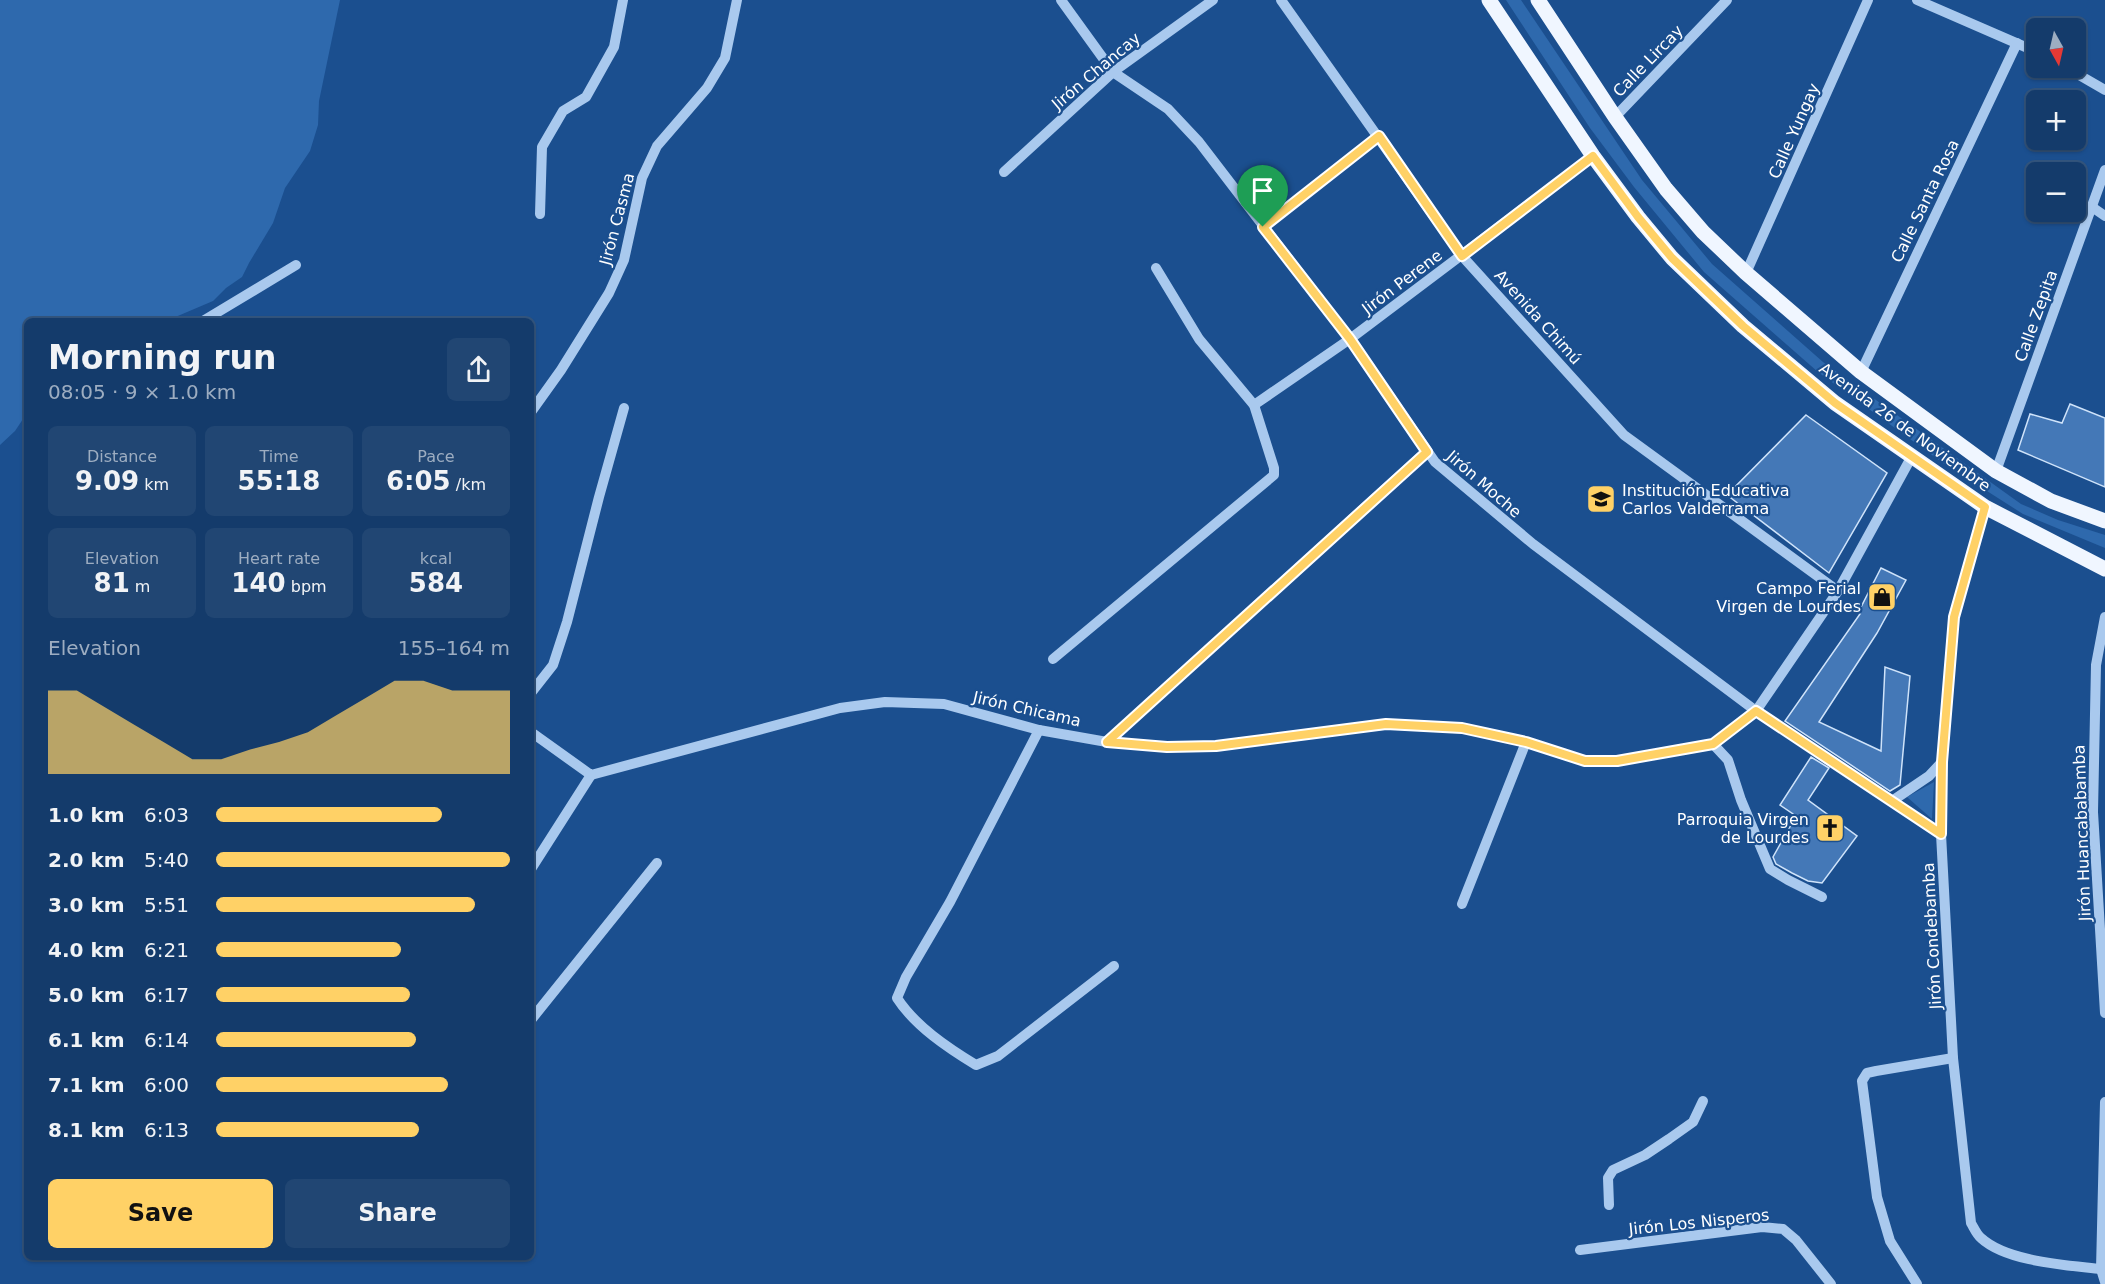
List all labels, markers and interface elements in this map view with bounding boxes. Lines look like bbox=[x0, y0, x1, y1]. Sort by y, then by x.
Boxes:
north arrow bbox=[2026, 18, 2086, 78]
map controls bbox=[2026, 18, 2086, 222]
street label: Calle Lircay bbox=[1609, 21, 1687, 101]
street label: Jirón Chancay bbox=[1047, 28, 1144, 114]
street label: Calle Yungay bbox=[1764, 80, 1824, 182]
button: + bbox=[2026, 90, 2086, 150]
street label: Calle Santa Rosa bbox=[1887, 136, 1963, 266]
button: − bbox=[2026, 162, 2086, 222]
pin bbox=[1237, 165, 1288, 227]
street label: Jirón Casma bbox=[595, 171, 638, 268]
icon: arrive bbox=[1246, 174, 1279, 207]
street label: Jirón Perene bbox=[1357, 246, 1446, 319]
street label: Avenida Chimú bbox=[1491, 266, 1585, 368]
street label: Calle Zepita bbox=[2011, 268, 2061, 364]
text: Morning run bbox=[48, 338, 276, 377]
button: share bbox=[447, 338, 510, 401]
street label: Avenida 26 de Noviembre bbox=[1816, 359, 1994, 495]
text: 08:05 · 9 × 1.0 km bbox=[48, 380, 236, 404]
street label: Jirón Moche bbox=[1442, 446, 1525, 522]
text: Distance bbox=[87, 447, 157, 466]
text: Time bbox=[259, 447, 299, 466]
text: Pace bbox=[417, 447, 455, 466]
text: 9.09 bbox=[75, 466, 139, 496]
text: 55:18 bbox=[238, 466, 320, 496]
text: 6:05 bbox=[386, 466, 451, 496]
text: km bbox=[139, 475, 169, 494]
text: /km bbox=[451, 475, 486, 494]
place label: Institución Educativa Carlos Valderrama bbox=[1622, 481, 1790, 518]
school or university icon: Institución Educativa Carlos Valderrama bbox=[1585, 483, 1617, 515]
text: Elevation bbox=[85, 549, 159, 568]
text: Heart rate bbox=[238, 549, 320, 568]
text: kcal bbox=[420, 549, 452, 568]
text: 81 bbox=[94, 568, 130, 598]
text: 140 bbox=[231, 568, 286, 598]
text: 584 bbox=[409, 568, 463, 598]
text: m bbox=[130, 577, 150, 596]
text: bpm bbox=[286, 577, 327, 596]
place label: Campo Ferial Virgen de Lourdes bbox=[1716, 579, 1861, 616]
shop icon: Campo Ferial Virgen de Lourdes bbox=[1866, 581, 1898, 613]
text: Elevation bbox=[48, 636, 141, 660]
text: 155–164 m bbox=[398, 636, 510, 660]
street label: Jirón Chicama bbox=[970, 687, 1083, 731]
street label: Jirón Huancababamba bbox=[2069, 744, 2095, 923]
text: 1.0 km bbox=[48, 803, 125, 827]
text: 6:03 bbox=[144, 803, 189, 827]
place label: Parroquia Virgen de Lourdes bbox=[1677, 810, 1809, 847]
church icon: Parroquia Virgen de Lourdes bbox=[1814, 812, 1846, 844]
text: 2.0 km bbox=[48, 848, 125, 872]
text: 5:40 bbox=[144, 848, 189, 872]
street label: Jirón Condebamba bbox=[1919, 862, 1945, 1011]
text: 3.0 km bbox=[48, 893, 125, 917]
text: 5:51 bbox=[144, 893, 189, 917]
text: 4.0 km bbox=[48, 938, 125, 962]
text: 6:21 bbox=[144, 938, 189, 962]
text: 5.0 km bbox=[48, 983, 125, 1007]
text: 6:17 bbox=[144, 983, 189, 1007]
text: 6.1 km bbox=[48, 1028, 125, 1052]
text: 6:14 bbox=[144, 1028, 189, 1052]
text: 7.1 km bbox=[48, 1073, 125, 1097]
text: 6:00 bbox=[144, 1073, 189, 1097]
text: 8.1 km bbox=[48, 1118, 125, 1142]
text: 6:13 bbox=[144, 1118, 189, 1142]
button: Save bbox=[48, 1179, 273, 1248]
button: Share bbox=[285, 1179, 510, 1248]
street label: Jirón Los Nisperos bbox=[1627, 1205, 1770, 1239]

